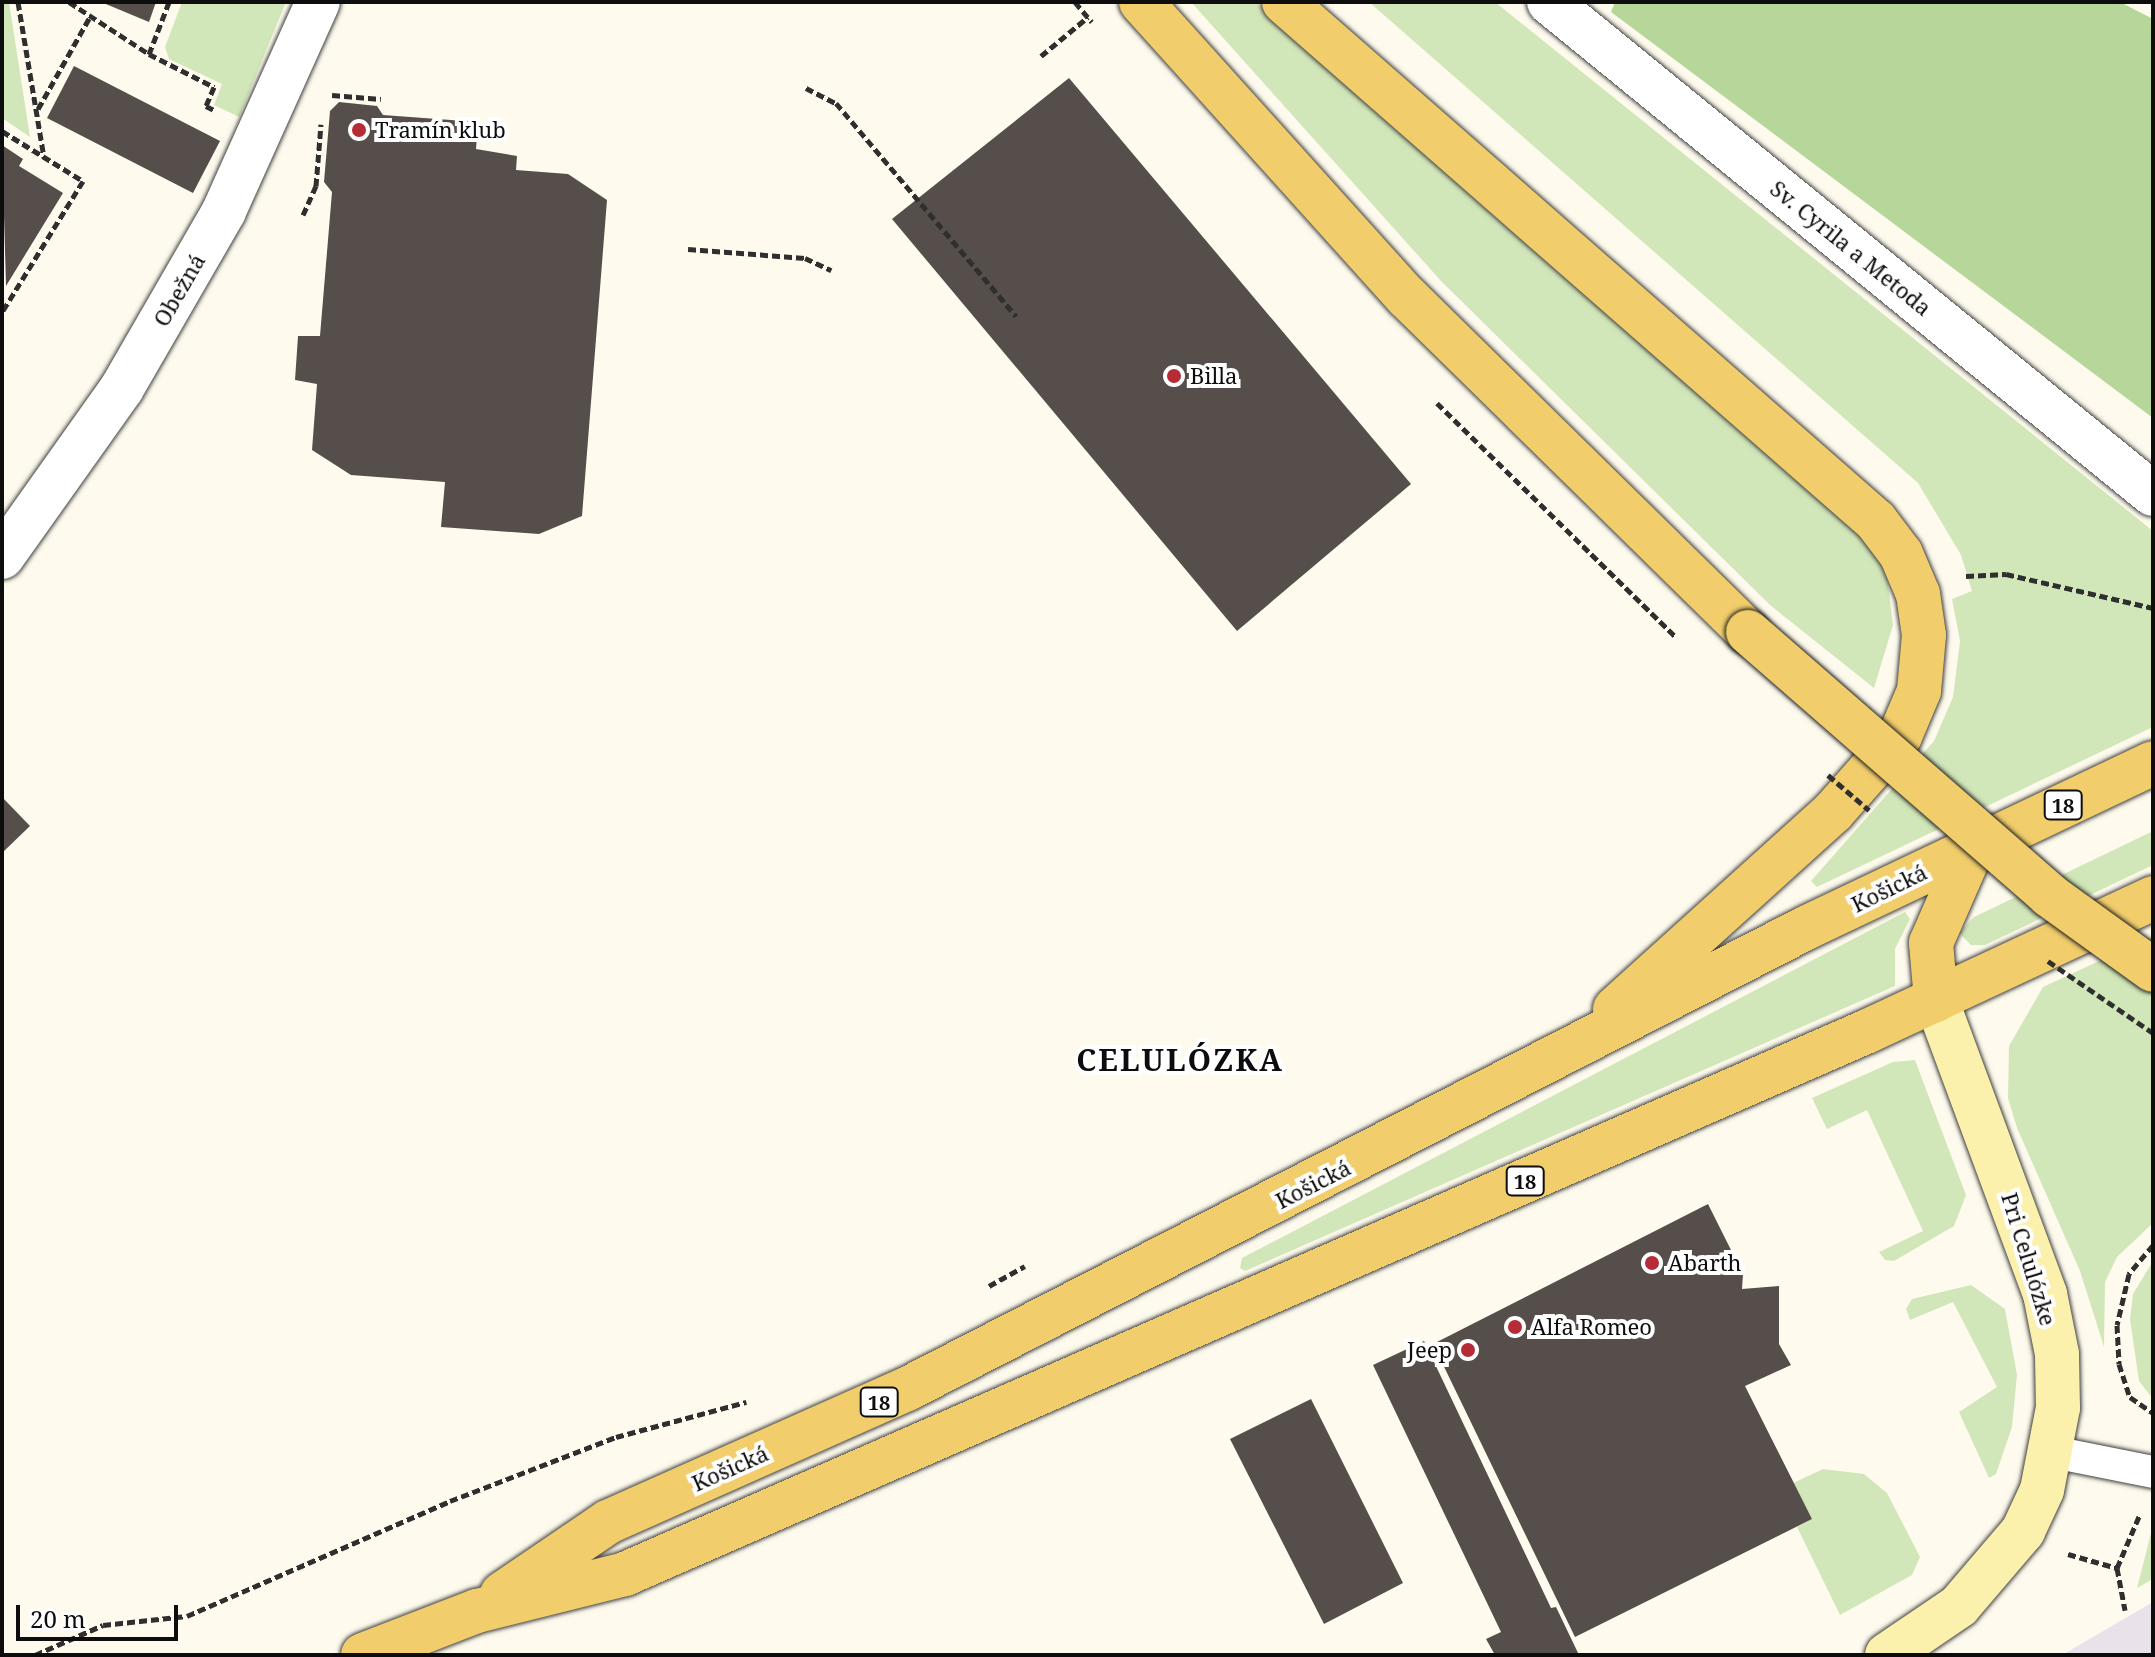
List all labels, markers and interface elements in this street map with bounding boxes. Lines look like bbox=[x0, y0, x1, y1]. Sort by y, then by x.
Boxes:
place label: Tramín klub bbox=[375, 117, 506, 143]
marker: Tramín klub bbox=[350, 121, 368, 139]
street label: Sv. Cyrila a Metoda bbox=[1765, 175, 1937, 321]
street label: Obežná bbox=[148, 249, 210, 331]
place label: Billa bbox=[1190, 363, 1237, 389]
marker: Billa bbox=[1165, 367, 1183, 385]
road number: 18 bbox=[2043, 789, 2083, 821]
street label: Košická bbox=[1847, 858, 1931, 918]
district label: CELULÓZKA bbox=[1076, 1042, 1284, 1078]
street label: Košická bbox=[1271, 1154, 1355, 1214]
road number: 18 bbox=[1505, 1165, 1545, 1197]
street label: Pri Celulózke bbox=[1996, 1189, 2062, 1329]
place label: Abarth bbox=[1668, 1250, 1741, 1276]
marker: Abarth bbox=[1643, 1254, 1661, 1272]
place label: Alfa Romeo bbox=[1531, 1314, 1652, 1340]
marker: Alfa Romeo bbox=[1506, 1318, 1524, 1336]
place label: Jeep bbox=[1407, 1337, 1452, 1363]
marker: Jeep bbox=[1459, 1341, 1477, 1359]
road number: 18 bbox=[859, 1386, 899, 1418]
street label: Košická bbox=[688, 1440, 772, 1496]
scale bar bbox=[20, 1589, 182, 1639]
text: 20 m bbox=[30, 1602, 86, 1635]

